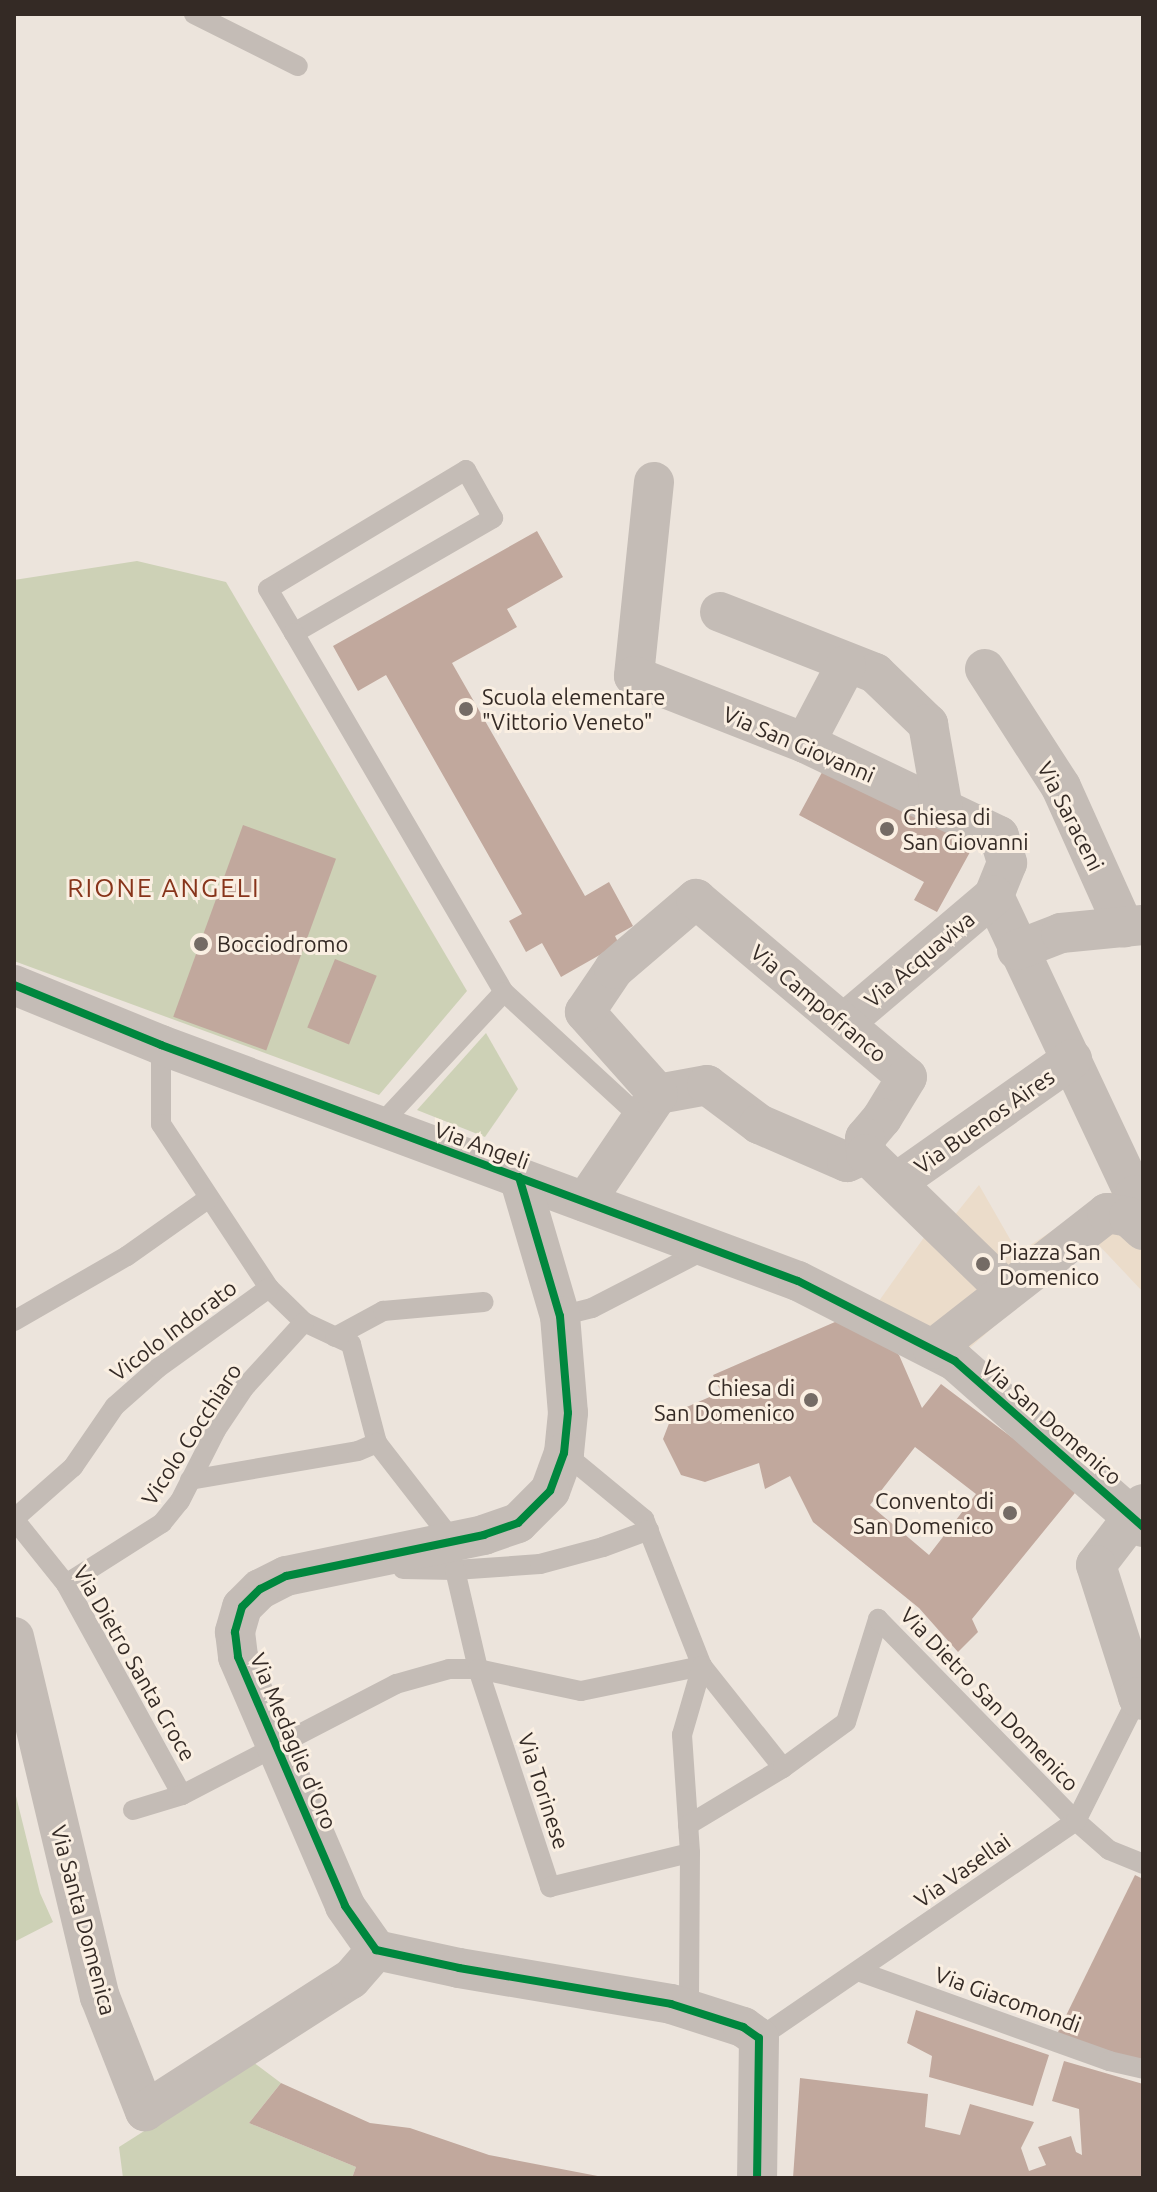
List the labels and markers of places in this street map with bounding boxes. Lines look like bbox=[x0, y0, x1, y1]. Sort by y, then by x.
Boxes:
place label: Scuola elementare "Vittorio Veneto" bbox=[482, 683, 665, 734]
marker: Scuola elementare "Vittorio Veneto" bbox=[457, 700, 475, 718]
place label: Chiesa di San Giovanni bbox=[903, 803, 1029, 854]
marker: Chiesa di San Giovanni bbox=[878, 820, 896, 838]
place label: Bocciodromo bbox=[217, 931, 348, 957]
marker: Bocciodromo bbox=[192, 935, 210, 953]
place label: Piazza San Domenico bbox=[999, 1238, 1101, 1290]
marker: Piazza San Domenico bbox=[974, 1255, 992, 1273]
place label: Chiesa di San Domenico bbox=[654, 1374, 795, 1426]
marker: Chiesa di San Domenico bbox=[802, 1391, 820, 1409]
place label: Convento di San Domenico bbox=[853, 1487, 994, 1538]
marker: Convento di San Domenico bbox=[1001, 1504, 1019, 1522]

